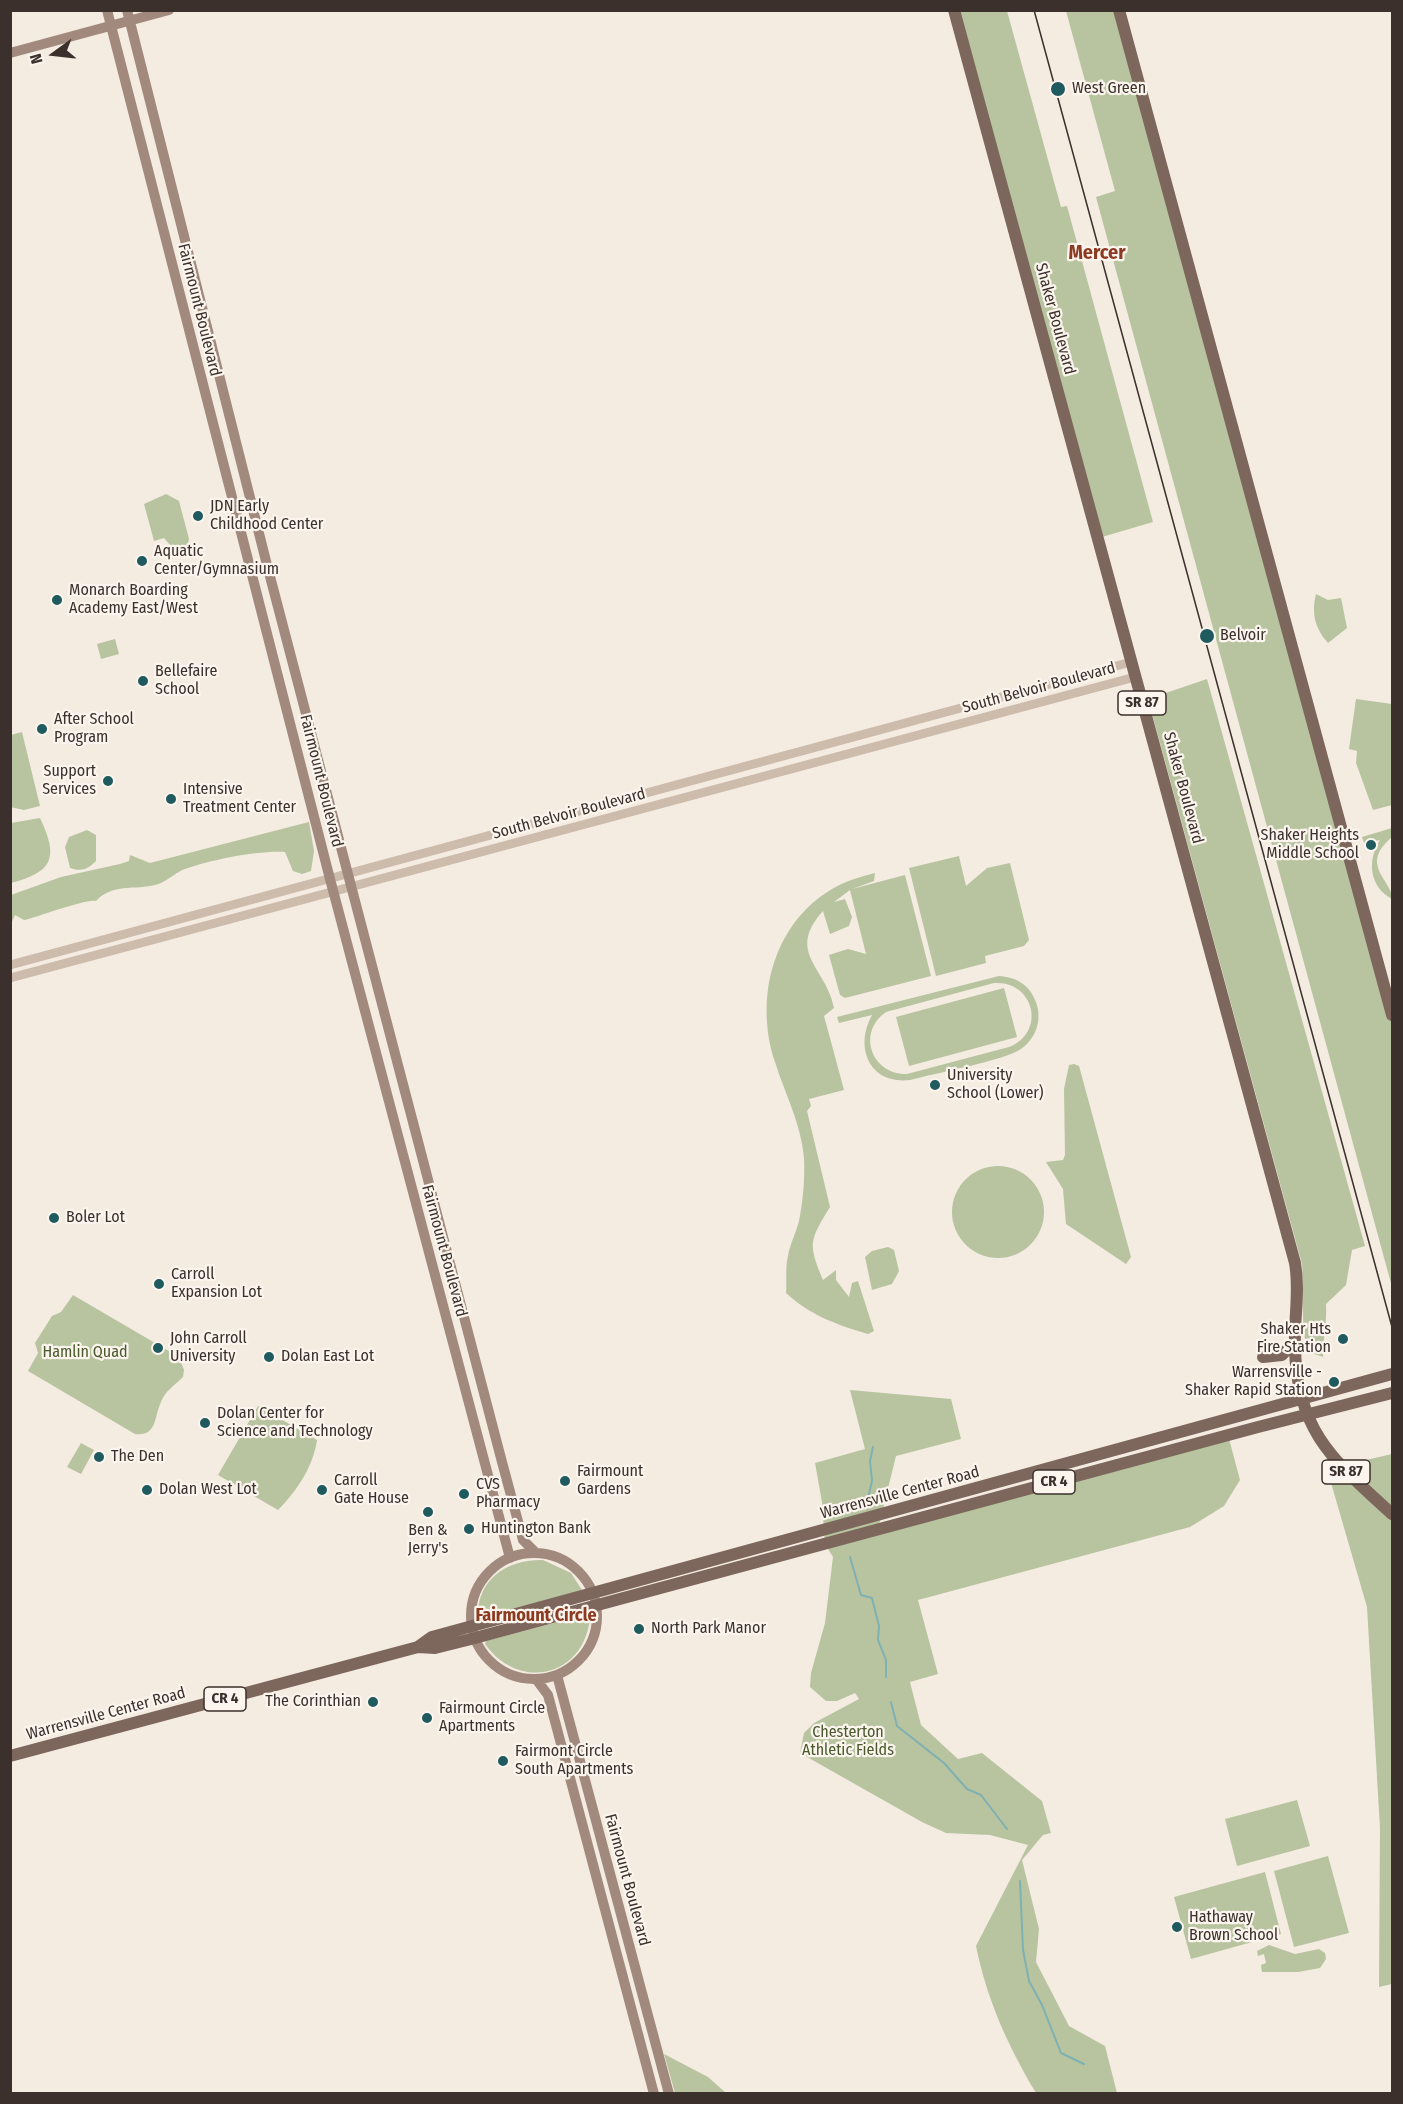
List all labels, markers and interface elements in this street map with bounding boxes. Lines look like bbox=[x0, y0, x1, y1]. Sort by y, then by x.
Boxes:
north arrow bbox=[24, 24, 84, 84]
text: N bbox=[26, 52, 47, 66]
place label: West Green bbox=[1072, 79, 1146, 99]
marker: West Green bbox=[1049, 80, 1067, 98]
district label: Mercer bbox=[1068, 241, 1126, 265]
street label: Fairmount Boulevard bbox=[173, 242, 225, 378]
street label: Shaker Boulevard bbox=[1031, 261, 1079, 377]
place label: JDN Early Childhood Center bbox=[210, 497, 323, 535]
marker: JDN Early Childhood Center bbox=[191, 509, 205, 523]
place label: Aquatic Center/Gymnasium bbox=[154, 542, 279, 580]
marker: Aquatic Center/Gymnasium bbox=[135, 554, 149, 568]
place label: Monarch Boarding Academy East/West bbox=[69, 581, 198, 619]
marker: Monarch Boarding Academy East/West bbox=[50, 593, 64, 607]
place label: Belvoir bbox=[1220, 626, 1266, 646]
marker: Belvoir bbox=[1198, 627, 1216, 645]
street label: South Belvoir Boulevard bbox=[960, 658, 1118, 718]
place label: Bellefaire School bbox=[155, 662, 217, 700]
marker: Bellefaire School bbox=[136, 674, 150, 688]
road number: SR 87 bbox=[1118, 691, 1166, 715]
place label: After School Program bbox=[54, 710, 134, 748]
street label: Fairmount Boulevard bbox=[295, 713, 347, 849]
marker: After School Program bbox=[35, 722, 49, 736]
street label: Shaker Boulevard bbox=[1159, 730, 1207, 846]
place label: Support Services bbox=[42, 762, 96, 800]
marker: Support Services bbox=[101, 774, 115, 788]
place label: Intensive Treatment Center bbox=[183, 780, 296, 818]
street label: South Belvoir Boulevard bbox=[490, 784, 648, 844]
marker: Intensive Treatment Center bbox=[164, 792, 178, 806]
place label: Shaker Heights Middle School bbox=[1261, 826, 1359, 864]
marker: Shaker Heights Middle School bbox=[1364, 838, 1378, 852]
place label: University School (Lower) bbox=[947, 1066, 1044, 1104]
marker: University School (Lower) bbox=[928, 1078, 942, 1092]
street label: Fairmount Boulevard bbox=[417, 1183, 471, 1319]
place label: Boler Lot bbox=[66, 1208, 125, 1228]
marker: Boler Lot bbox=[47, 1211, 61, 1225]
place label: Carroll Expansion Lot bbox=[171, 1265, 262, 1303]
marker: Carroll Expansion Lot bbox=[152, 1277, 166, 1291]
place label: Shaker Hts Fire Station bbox=[1257, 1320, 1331, 1358]
place label: John Carroll University bbox=[170, 1329, 247, 1367]
marker: Shaker Hts Fire Station bbox=[1336, 1332, 1350, 1346]
marker: John Carroll University bbox=[151, 1341, 165, 1355]
park label: Hamlin Quad bbox=[42, 1343, 128, 1363]
place label: Dolan East Lot bbox=[281, 1347, 374, 1367]
marker: Dolan East Lot bbox=[262, 1350, 276, 1364]
place label: Warrensville - Shaker Rapid Station bbox=[1185, 1363, 1322, 1401]
marker: Warrensville - Shaker Rapid Station bbox=[1327, 1375, 1341, 1389]
place label: Dolan Center for Science and Technology bbox=[217, 1404, 373, 1442]
marker: Dolan Center for Science and Technology bbox=[198, 1416, 212, 1430]
place label: The Den bbox=[111, 1447, 164, 1467]
marker: The Den bbox=[92, 1450, 106, 1464]
road number: SR 87 bbox=[1322, 1460, 1370, 1484]
place label: Fairmount Gardens bbox=[577, 1462, 643, 1500]
street label: Warrensville Center Road bbox=[818, 1463, 982, 1523]
road number: CR 4 bbox=[1033, 1470, 1075, 1494]
place label: Carroll Gate House bbox=[334, 1471, 409, 1509]
marker: Fairmount Gardens bbox=[558, 1474, 572, 1488]
place label: CVS Pharmacy bbox=[476, 1475, 540, 1513]
place label: Dolan West Lot bbox=[159, 1480, 257, 1500]
marker: Dolan West Lot bbox=[140, 1483, 154, 1497]
marker: Carroll Gate House bbox=[315, 1483, 329, 1497]
marker: CVS Pharmacy bbox=[457, 1487, 471, 1501]
marker: Ben & Jerry's bbox=[421, 1505, 435, 1519]
place label: Huntington Bank bbox=[481, 1519, 591, 1539]
place label: Ben & Jerry's bbox=[408, 1521, 448, 1559]
marker: Huntington Bank bbox=[462, 1522, 476, 1536]
district label: Fairmount Circle bbox=[475, 1605, 597, 1627]
place label: North Park Manor bbox=[651, 1619, 766, 1639]
marker: North Park Manor bbox=[632, 1622, 646, 1636]
street label: Warrensville Center Road bbox=[24, 1684, 188, 1744]
road number: CR 4 bbox=[204, 1687, 246, 1711]
place label: The Corinthian bbox=[265, 1692, 361, 1712]
marker: The Corinthian bbox=[366, 1695, 380, 1709]
place label: Fairmount Circle Apartments bbox=[439, 1699, 545, 1737]
marker: Fairmount Circle Apartments bbox=[420, 1711, 434, 1725]
park label: Chesterton Athletic Fields bbox=[802, 1723, 894, 1761]
place label: Fairmont Circle South Apartments bbox=[515, 1742, 633, 1780]
marker: Fairmont Circle South Apartments bbox=[496, 1754, 510, 1768]
street label: Fairmount Boulevard bbox=[600, 1812, 654, 1948]
place label: Hathaway Brown School bbox=[1189, 1908, 1278, 1946]
marker: Hathaway Brown School bbox=[1170, 1920, 1184, 1934]

